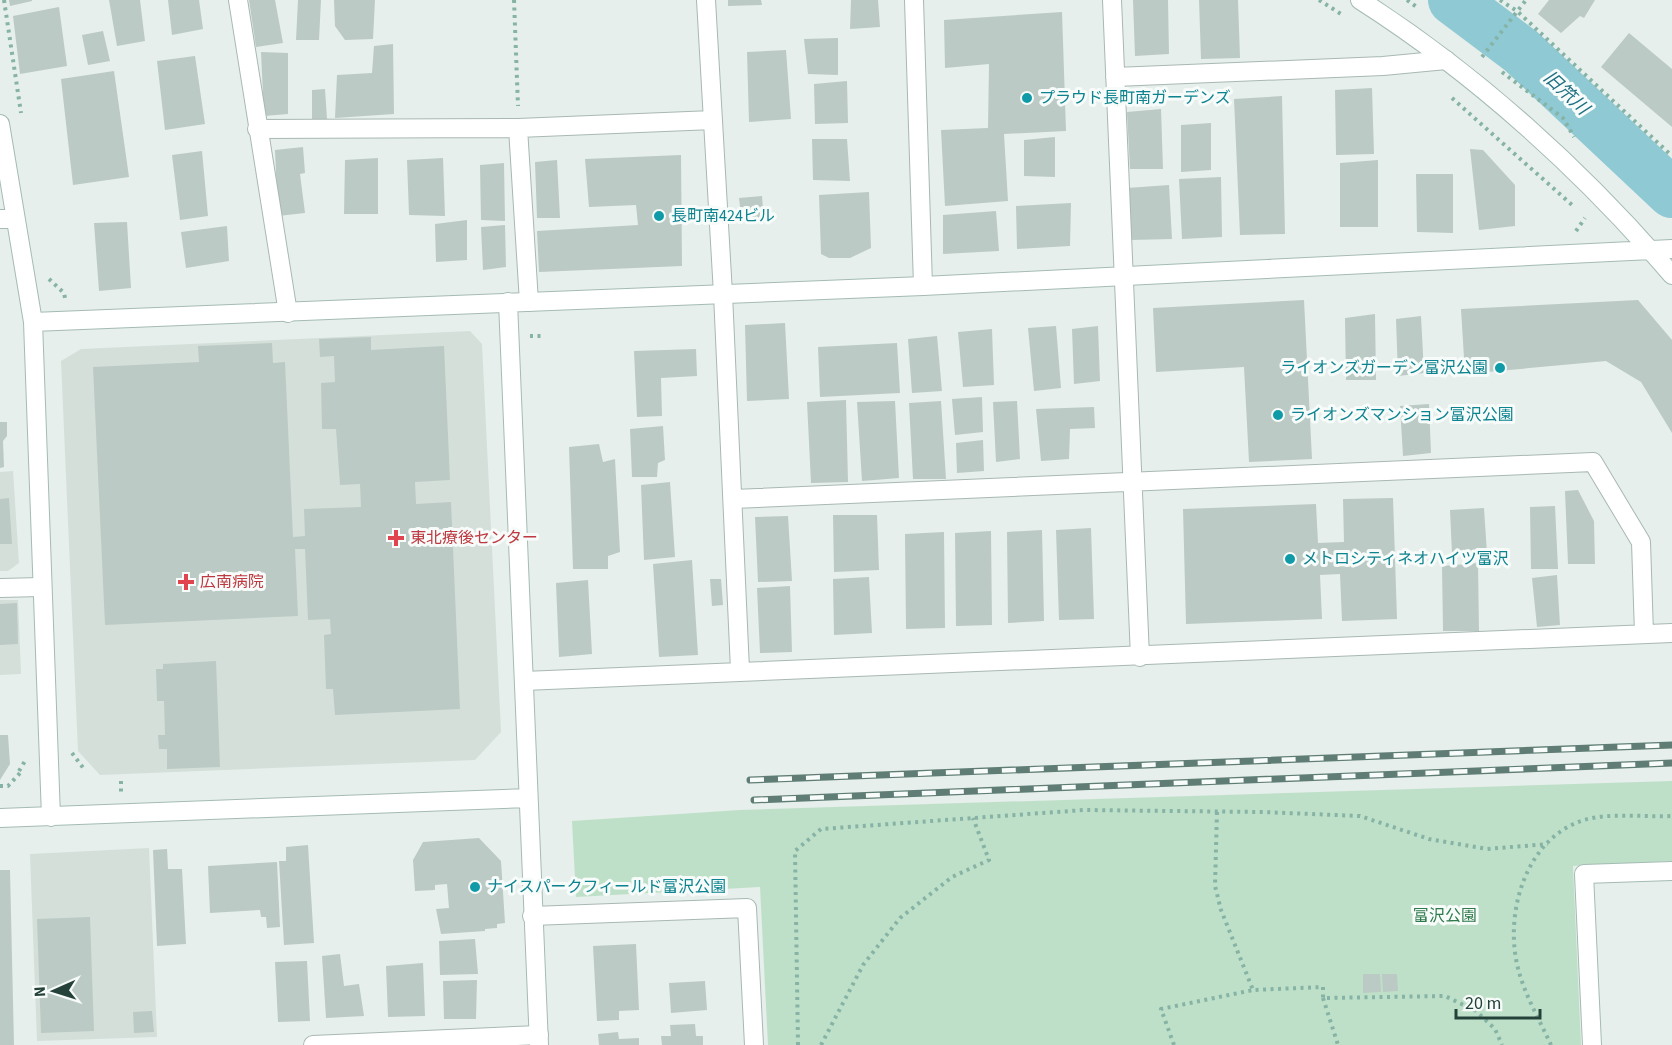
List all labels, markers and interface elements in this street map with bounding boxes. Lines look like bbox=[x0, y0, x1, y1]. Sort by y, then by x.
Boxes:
water label: 旧笊川 bbox=[1538, 65, 1596, 122]
place label: プラウド長町南ガーデンズ bbox=[1039, 87, 1231, 109]
marker: プラウド長町南ガーデンズ bbox=[1020, 91, 1034, 105]
place label: 長町南424ビル bbox=[671, 205, 775, 227]
marker: 長町南424ビル bbox=[652, 209, 666, 223]
place label: ライオンズガーデン富沢公園 bbox=[1280, 357, 1488, 379]
marker: ライオンズガーデン富沢公園 bbox=[1493, 361, 1507, 375]
place label: ライオンズマンション富沢公園 bbox=[1290, 404, 1514, 426]
marker: ライオンズマンション富沢公園 bbox=[1271, 408, 1285, 422]
place label: 東北療後センター bbox=[410, 527, 538, 549]
marker: 東北療後センター bbox=[387, 529, 405, 547]
place label: メトロシティネオハイツ富沢 bbox=[1302, 548, 1509, 570]
marker: メトロシティネオハイツ富沢 bbox=[1283, 552, 1297, 566]
place label: 広南病院 bbox=[200, 571, 264, 593]
marker: 広南病院 bbox=[177, 573, 195, 591]
place label: ナイスパークフィールド富沢公園 bbox=[487, 876, 726, 898]
marker: ナイスパークフィールド富沢公園 bbox=[468, 880, 482, 894]
park label: 富沢公園 bbox=[1413, 905, 1477, 927]
north arrow bbox=[24, 961, 84, 1021]
scale bar bbox=[1456, 982, 1540, 1020]
text: N bbox=[29, 986, 51, 998]
text: 20 m bbox=[1465, 991, 1501, 1016]

